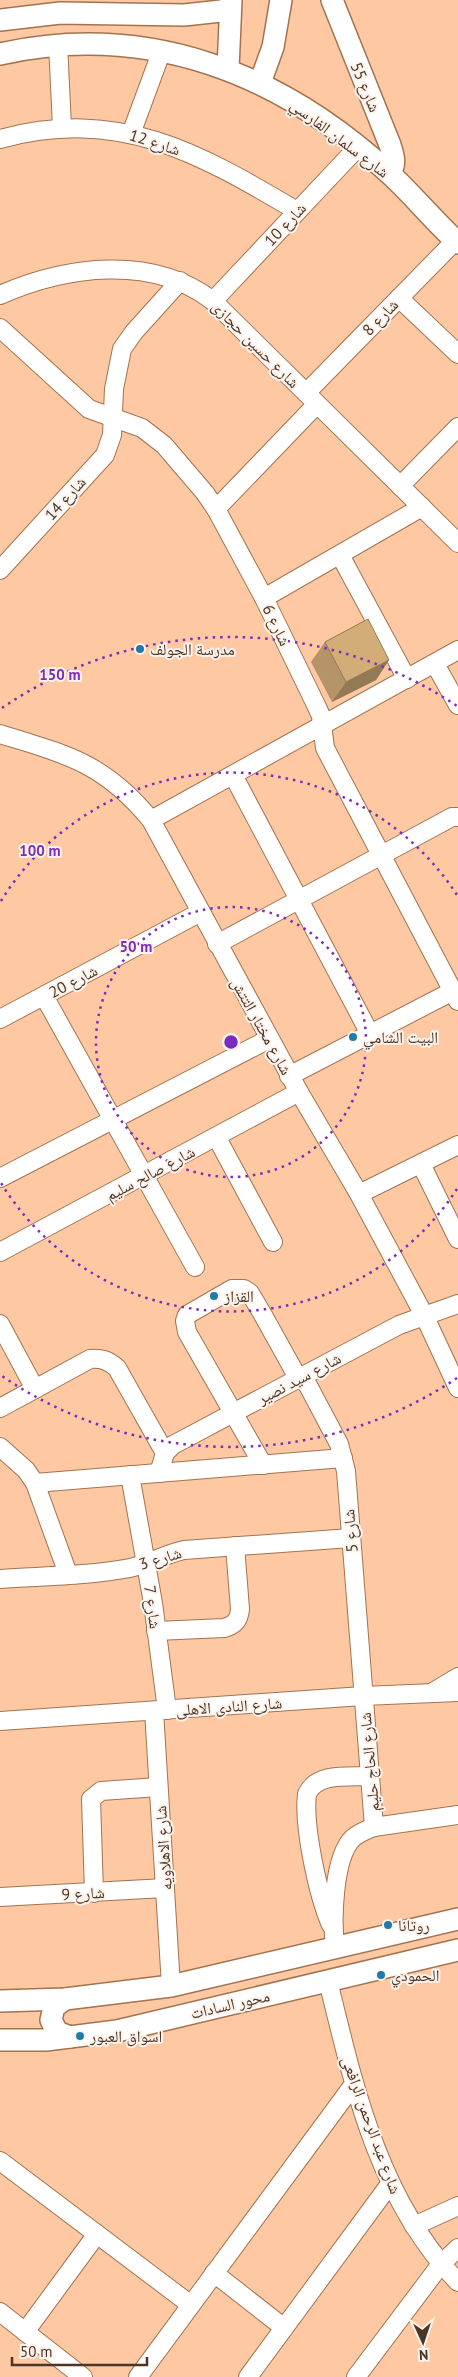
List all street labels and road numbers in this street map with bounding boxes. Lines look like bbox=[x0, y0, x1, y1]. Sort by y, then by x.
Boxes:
street label: شارع 55 bbox=[346, 59, 385, 115]
street label: شارع سلمان الفارسي bbox=[285, 94, 393, 184]
street label: شارع 12 bbox=[127, 124, 183, 161]
street label: شارع 10 bbox=[260, 198, 311, 251]
street label: شارع 8 bbox=[358, 294, 403, 340]
street label: شارع حسين حجازى bbox=[207, 296, 304, 393]
street label: شارع 14 bbox=[40, 472, 91, 525]
street label: شارع 6 bbox=[258, 601, 296, 649]
street label: شارع 20 bbox=[45, 960, 101, 1003]
street label: شارع مختار التتش bbox=[226, 974, 297, 1079]
street label: شارع صالح سليم bbox=[102, 1141, 199, 1206]
street label: شارع سيد نصير bbox=[253, 1348, 345, 1410]
street label: شارع 5 bbox=[338, 1508, 363, 1554]
street label: شارع 3 bbox=[136, 1542, 184, 1575]
street label: شارع 7 bbox=[139, 1584, 166, 1630]
street label: شارع النادى الاهلى bbox=[175, 1692, 283, 1721]
street label: شارع الحاج حليم bbox=[355, 1712, 384, 1812]
street label: شارع الاهلاويه bbox=[150, 1805, 177, 1891]
street label: شارع 9 bbox=[61, 1882, 105, 1905]
street label: محور السادات bbox=[189, 1985, 271, 2023]
street label: شارع عبد الرحمن الرافعى bbox=[337, 2053, 406, 2197]

